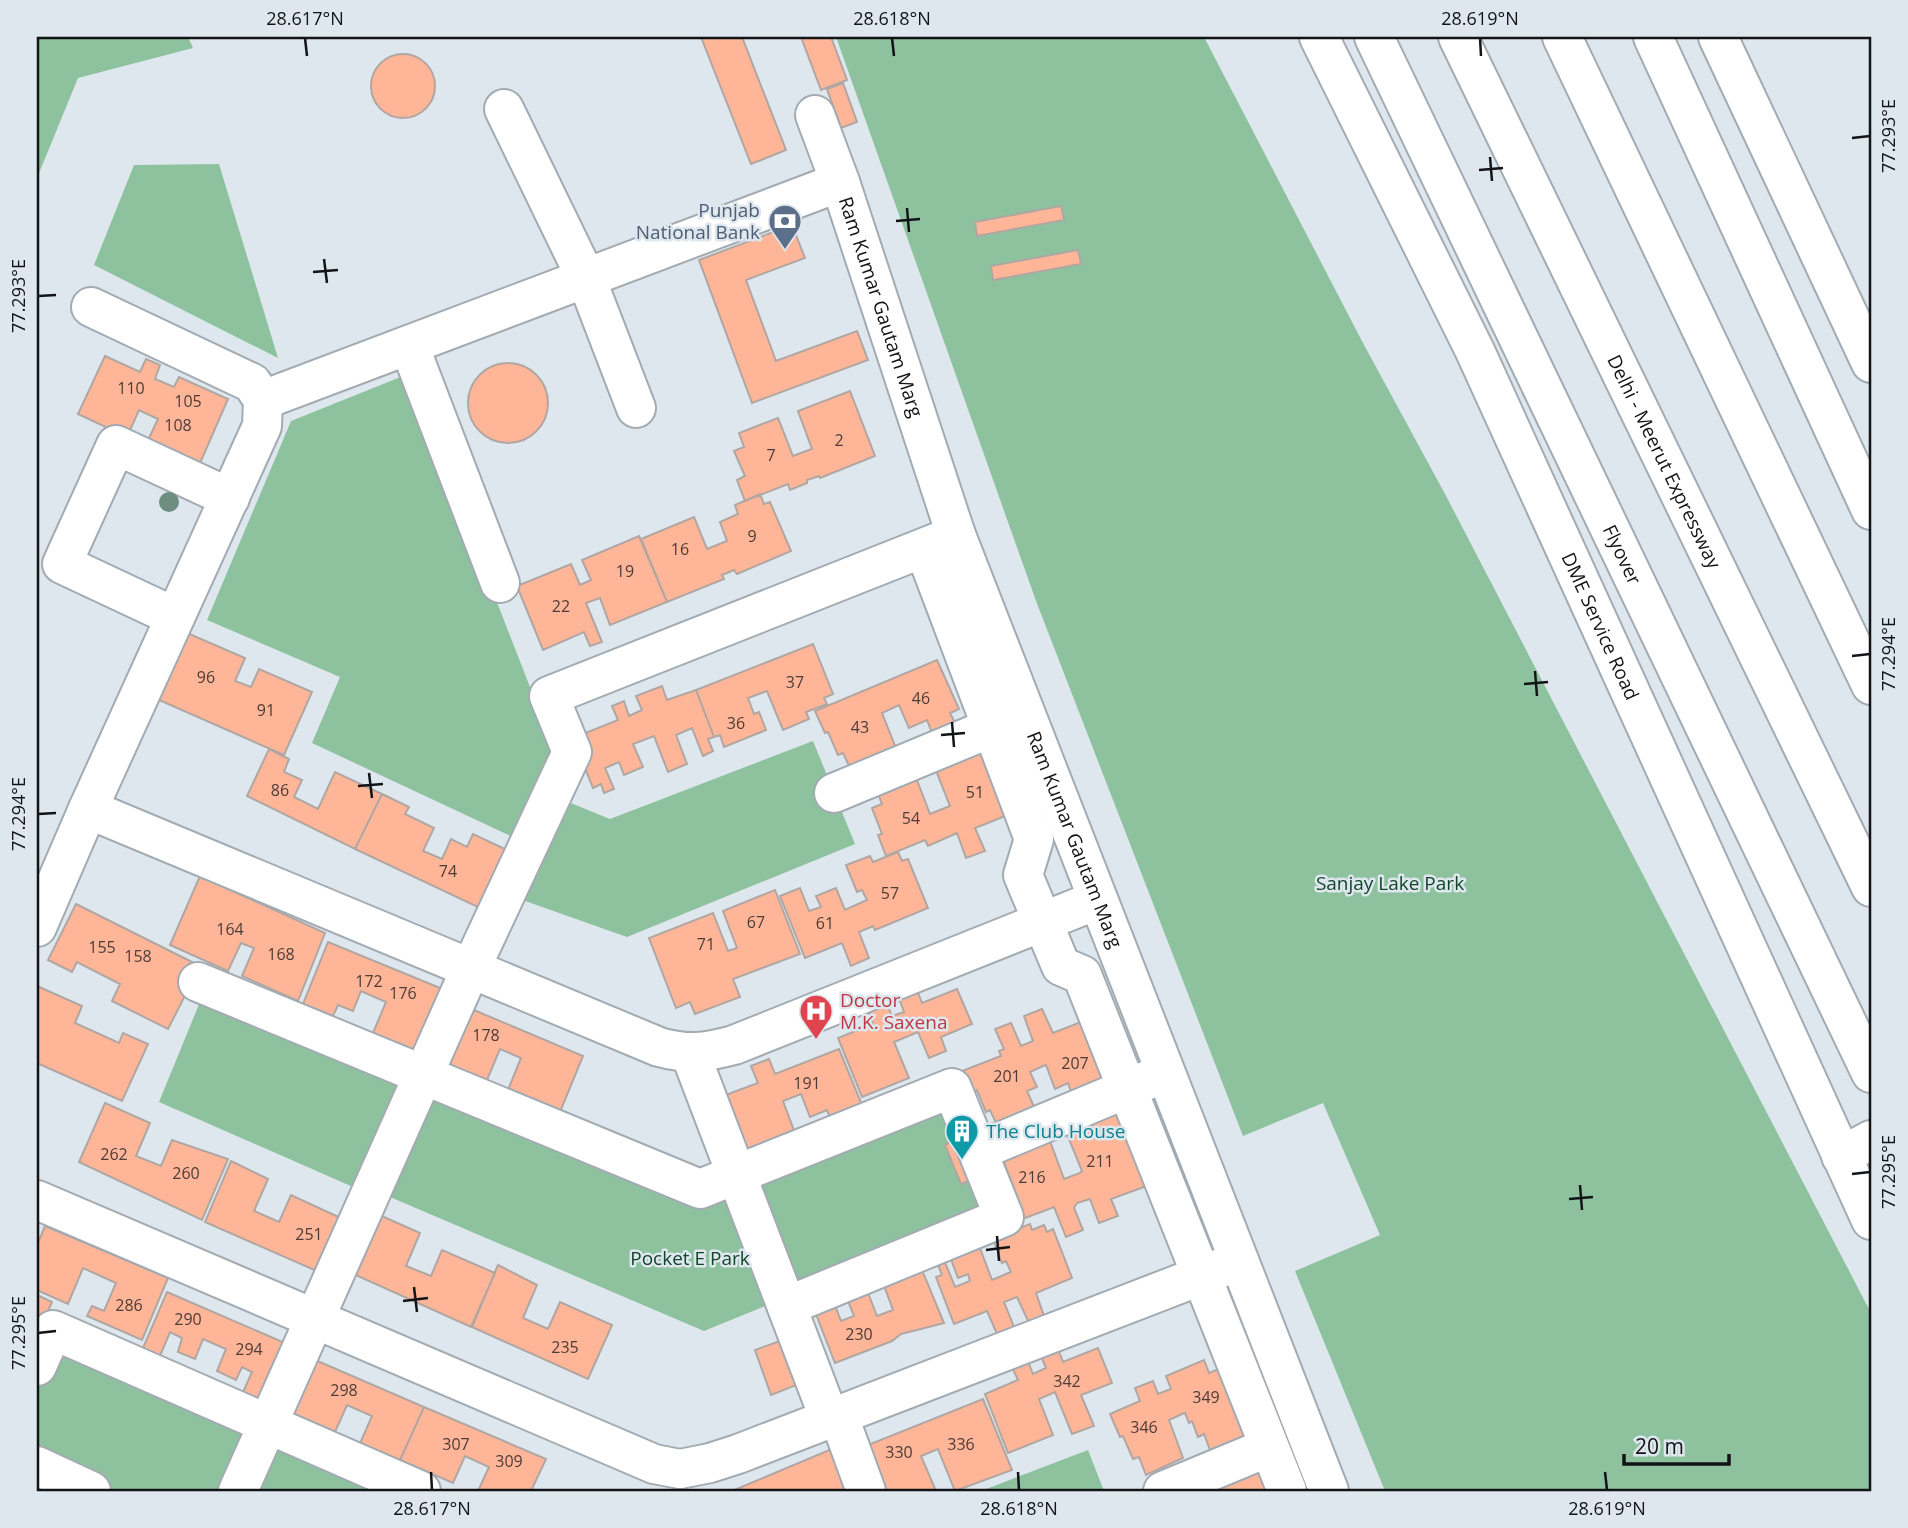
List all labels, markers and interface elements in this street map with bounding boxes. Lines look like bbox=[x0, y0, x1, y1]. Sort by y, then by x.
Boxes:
text: 28.617°N bbox=[266, 6, 344, 30]
text: 28.618°N bbox=[853, 6, 931, 30]
text: 28.619°N bbox=[1441, 6, 1519, 30]
text: 77.293°E bbox=[1876, 99, 1900, 173]
street label: Ram Kumar Gautam Marg bbox=[833, 193, 929, 421]
place label: Punjab National Bank bbox=[636, 197, 760, 245]
bank icon: Punjab National Bank bbox=[766, 202, 804, 251]
text: 77.293°E bbox=[6, 259, 30, 333]
street label: Delhi - Meerut Expressway bbox=[1601, 350, 1727, 573]
house number: 110 bbox=[117, 377, 145, 399]
house number: 105 bbox=[174, 390, 202, 412]
house number: 108 bbox=[164, 414, 192, 436]
house number: 2 bbox=[834, 429, 844, 451]
house number: 7 bbox=[766, 444, 776, 466]
street label: Flyover bbox=[1597, 520, 1648, 589]
house number: 9 bbox=[747, 525, 757, 547]
house number: 16 bbox=[671, 538, 689, 560]
street label: DME Service Road bbox=[1555, 548, 1645, 704]
house number: 19 bbox=[616, 560, 634, 582]
house number: 22 bbox=[552, 595, 570, 617]
text: 77.294°E bbox=[1876, 617, 1900, 691]
house number: 96 bbox=[197, 666, 215, 688]
house number: 37 bbox=[786, 671, 804, 693]
house number: 46 bbox=[912, 687, 930, 709]
house number: 91 bbox=[257, 699, 275, 721]
house number: 36 bbox=[727, 712, 745, 734]
house number: 43 bbox=[851, 716, 869, 738]
street label: Ram Kumar Gautam Marg bbox=[1021, 727, 1129, 952]
text: 77.294°E bbox=[6, 777, 30, 851]
house number: 86 bbox=[271, 779, 289, 801]
house number: 51 bbox=[966, 781, 984, 803]
house number: 54 bbox=[902, 807, 920, 829]
house number: 74 bbox=[439, 860, 457, 882]
park label: Sanjay Lake Park bbox=[1316, 870, 1464, 896]
house number: 57 bbox=[881, 882, 899, 904]
house number: 67 bbox=[747, 911, 765, 933]
house number: 61 bbox=[816, 912, 834, 934]
house number: 164 bbox=[216, 918, 244, 940]
house number: 71 bbox=[697, 933, 715, 955]
house number: 155 bbox=[88, 936, 116, 958]
house number: 168 bbox=[267, 943, 295, 965]
house number: 158 bbox=[124, 945, 152, 967]
house number: 172 bbox=[355, 970, 383, 992]
house number: 176 bbox=[389, 982, 417, 1004]
place label: Doctor M.K. Saxena bbox=[840, 987, 947, 1035]
hospital icon: Doctor M.K. Saxena bbox=[797, 992, 835, 1041]
house number: 178 bbox=[472, 1024, 500, 1046]
house number: 207 bbox=[1061, 1052, 1089, 1074]
house number: 201 bbox=[993, 1065, 1021, 1087]
house number: 191 bbox=[793, 1072, 821, 1094]
building icon: The Club House bbox=[943, 1112, 981, 1161]
place label: The Club House bbox=[986, 1118, 1126, 1144]
text: 77.295°E bbox=[1876, 1135, 1900, 1209]
house number: 262 bbox=[100, 1143, 128, 1165]
house number: 211 bbox=[1086, 1150, 1114, 1172]
house number: 260 bbox=[172, 1162, 200, 1184]
house number: 216 bbox=[1018, 1166, 1046, 1188]
house number: 251 bbox=[295, 1223, 323, 1245]
park label: Pocket E Park bbox=[630, 1245, 750, 1271]
house number: 286 bbox=[115, 1294, 143, 1316]
text: 77.295°E bbox=[6, 1296, 30, 1370]
house number: 290 bbox=[174, 1308, 202, 1330]
house number: 230 bbox=[845, 1323, 873, 1345]
house number: 235 bbox=[551, 1336, 579, 1358]
house number: 294 bbox=[235, 1338, 263, 1360]
house number: 342 bbox=[1053, 1370, 1081, 1392]
house number: 298 bbox=[330, 1379, 358, 1401]
house number: 349 bbox=[1192, 1386, 1220, 1408]
house number: 346 bbox=[1130, 1416, 1158, 1438]
scale bar bbox=[1624, 1423, 1730, 1467]
text: 20 m bbox=[1635, 1432, 1684, 1460]
house number: 307 bbox=[442, 1433, 470, 1455]
house number: 336 bbox=[947, 1433, 975, 1455]
house number: 330 bbox=[885, 1441, 913, 1463]
house number: 309 bbox=[495, 1450, 523, 1472]
text: 28.617°N bbox=[393, 1496, 471, 1520]
text: 28.618°N bbox=[980, 1496, 1058, 1520]
text: 28.619°N bbox=[1568, 1496, 1646, 1520]

